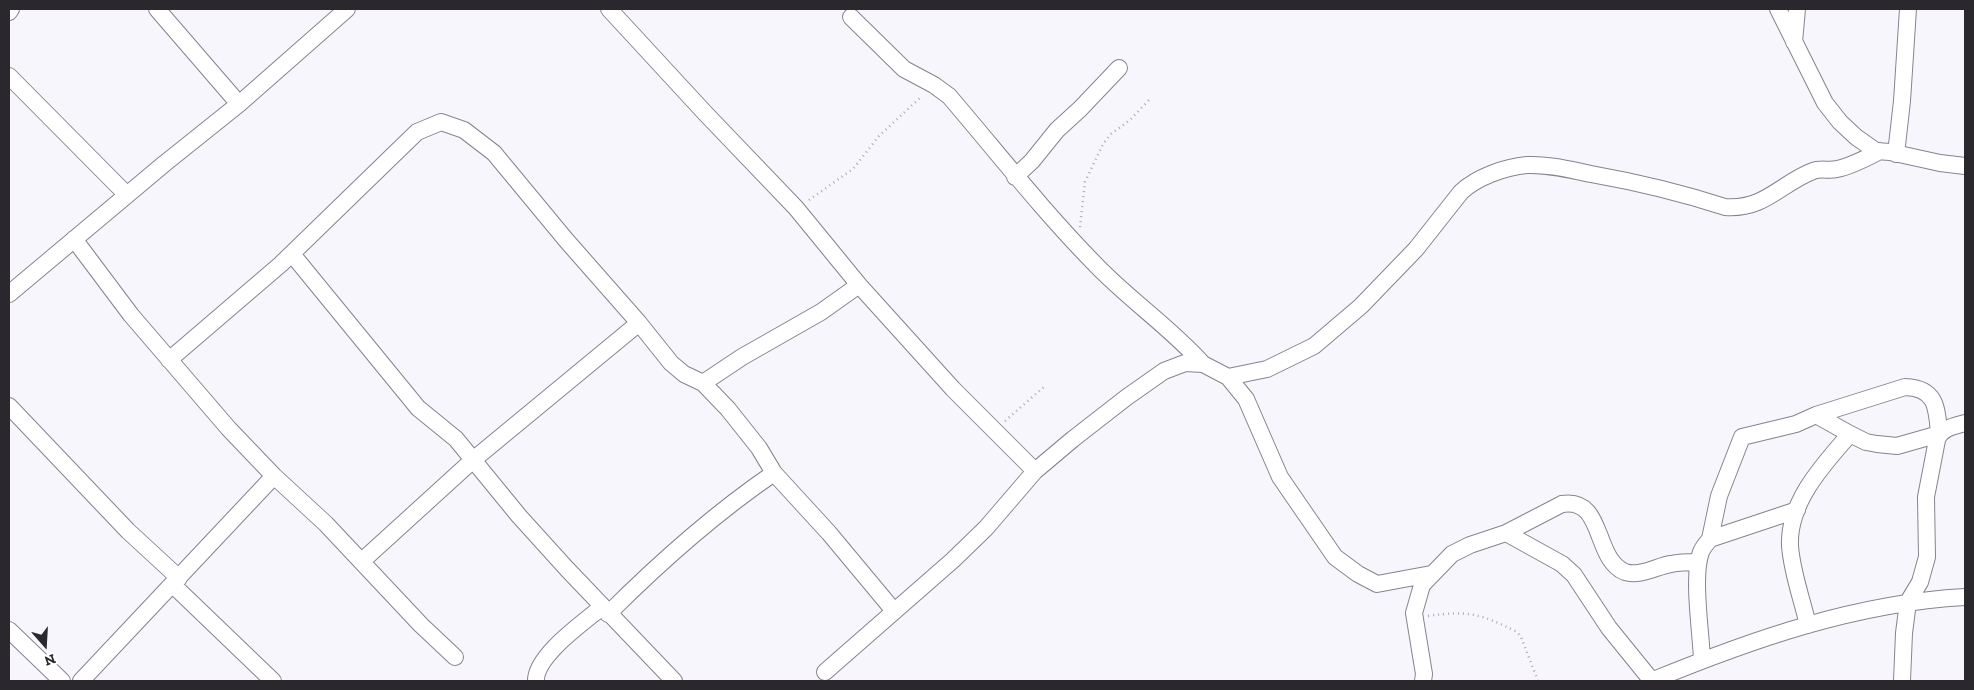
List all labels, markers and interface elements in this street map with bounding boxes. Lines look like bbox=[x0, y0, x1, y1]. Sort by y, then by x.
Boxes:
north arrow bbox=[20, 620, 70, 670]
text: N bbox=[42, 650, 58, 669]

